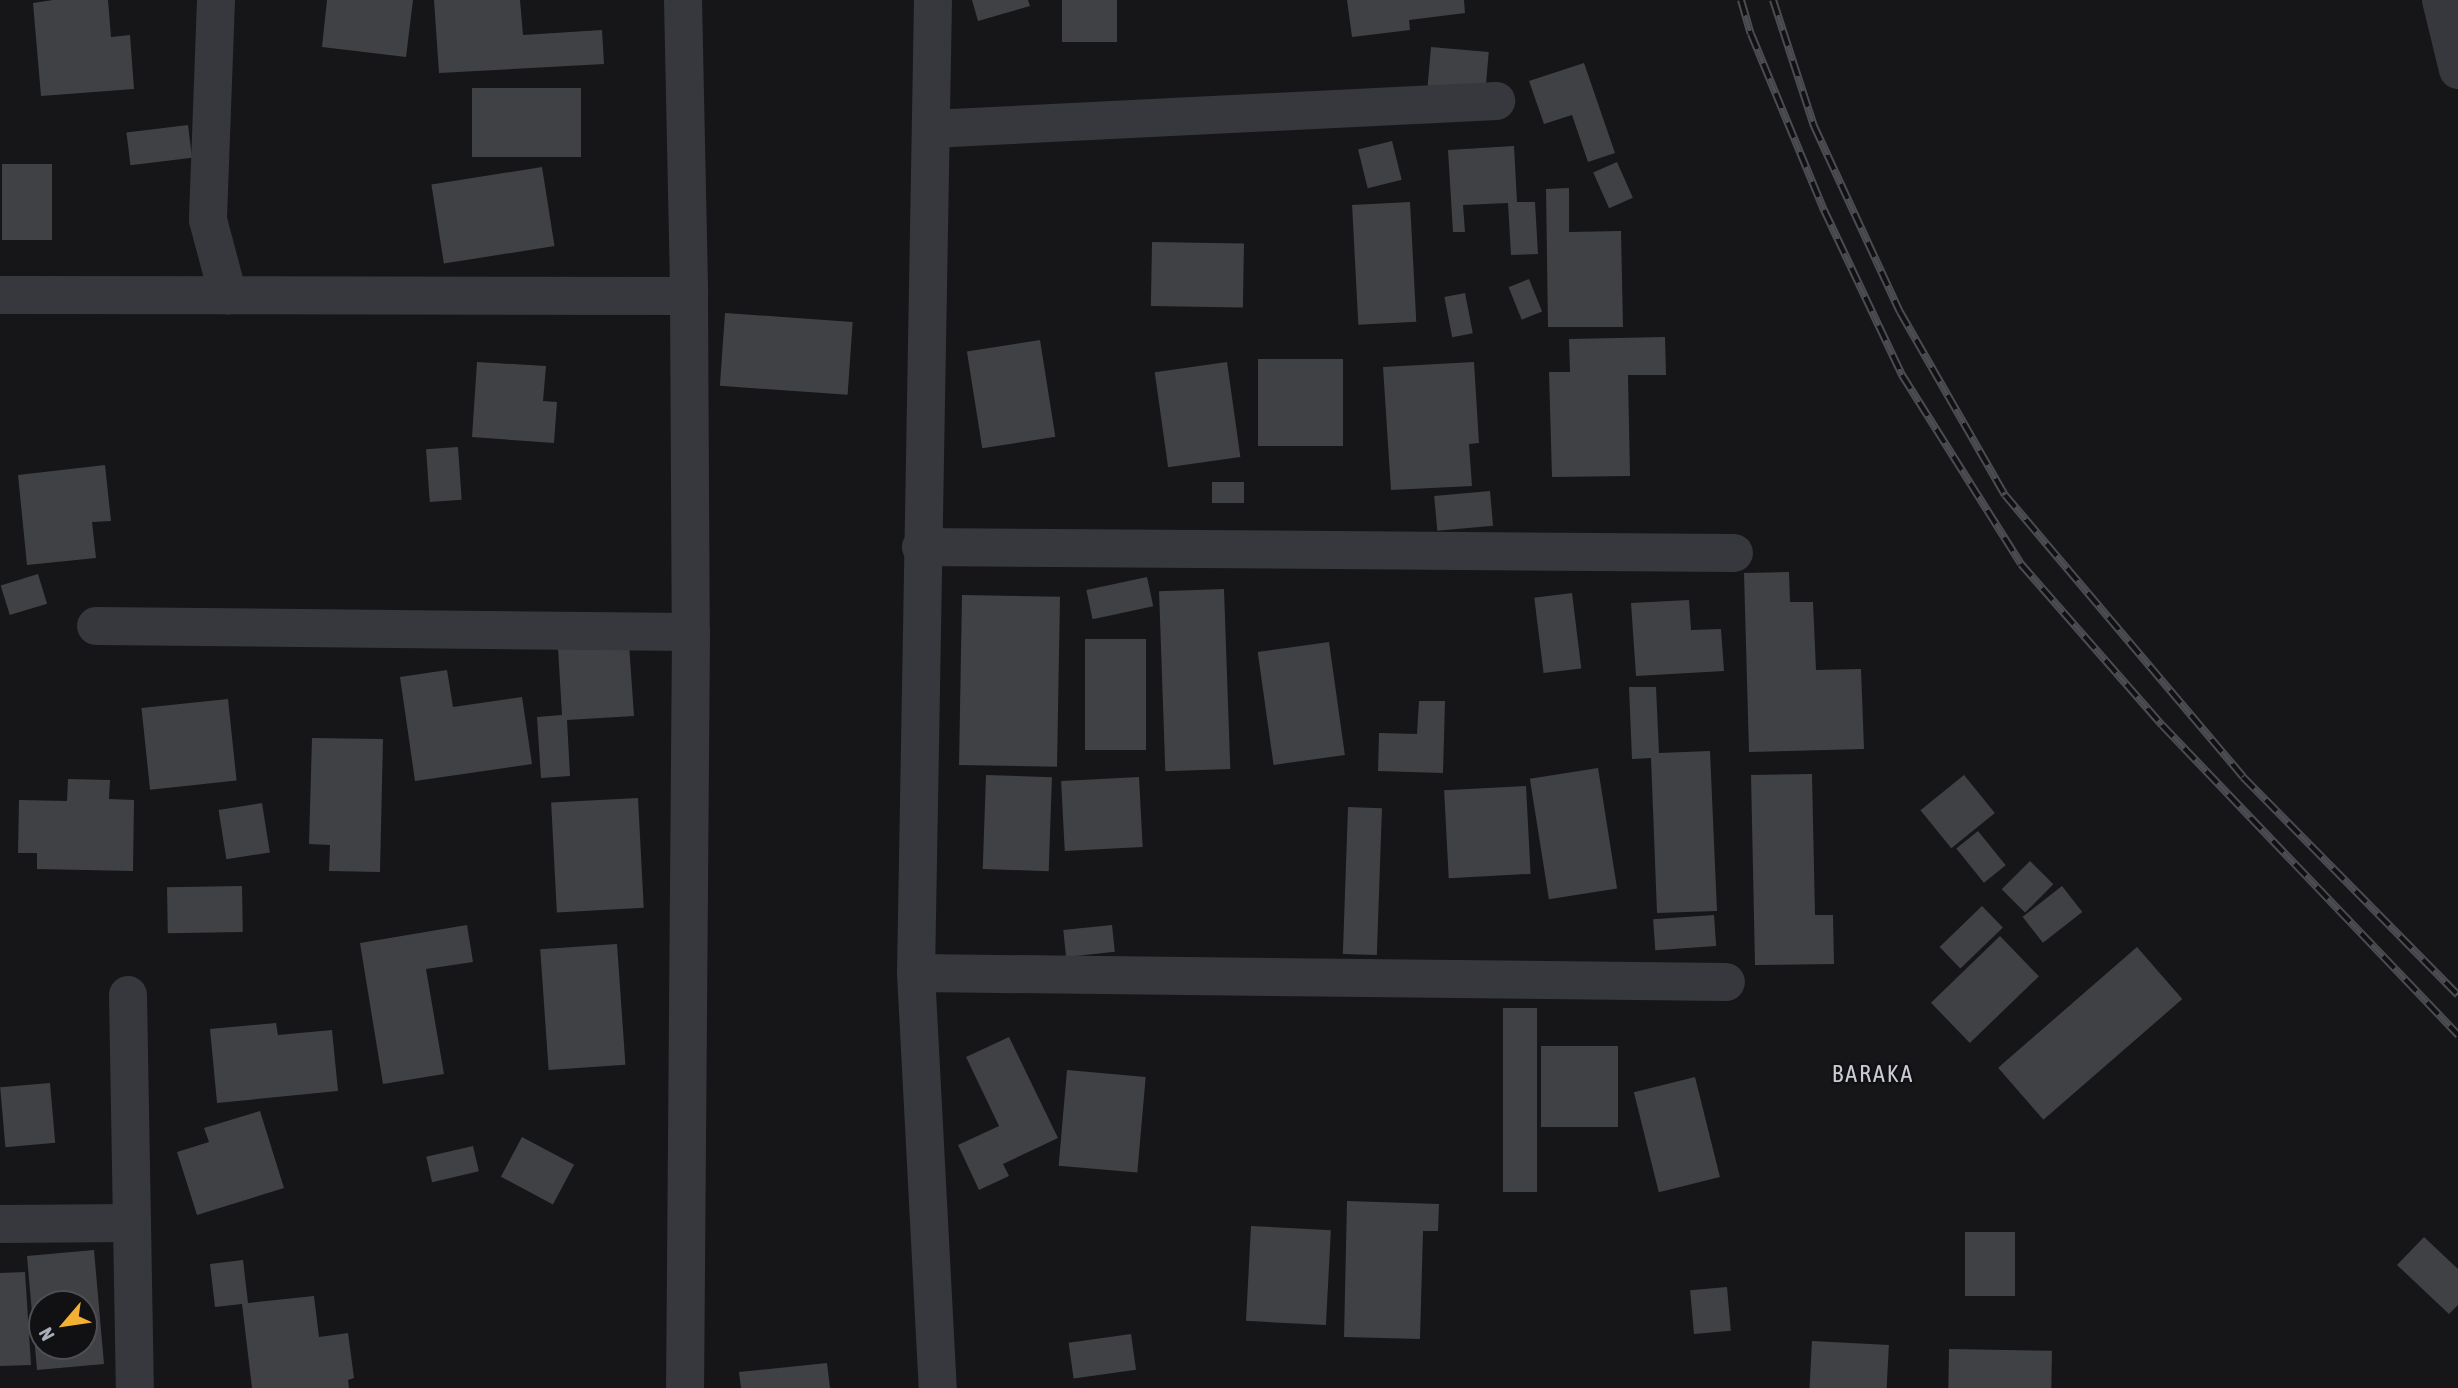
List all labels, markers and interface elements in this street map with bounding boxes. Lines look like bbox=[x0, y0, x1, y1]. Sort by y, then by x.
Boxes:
district label: BARAKA bbox=[1833, 1060, 1913, 1088]
north arrow bbox=[28, 1290, 98, 1360]
text: N bbox=[34, 1324, 59, 1344]

